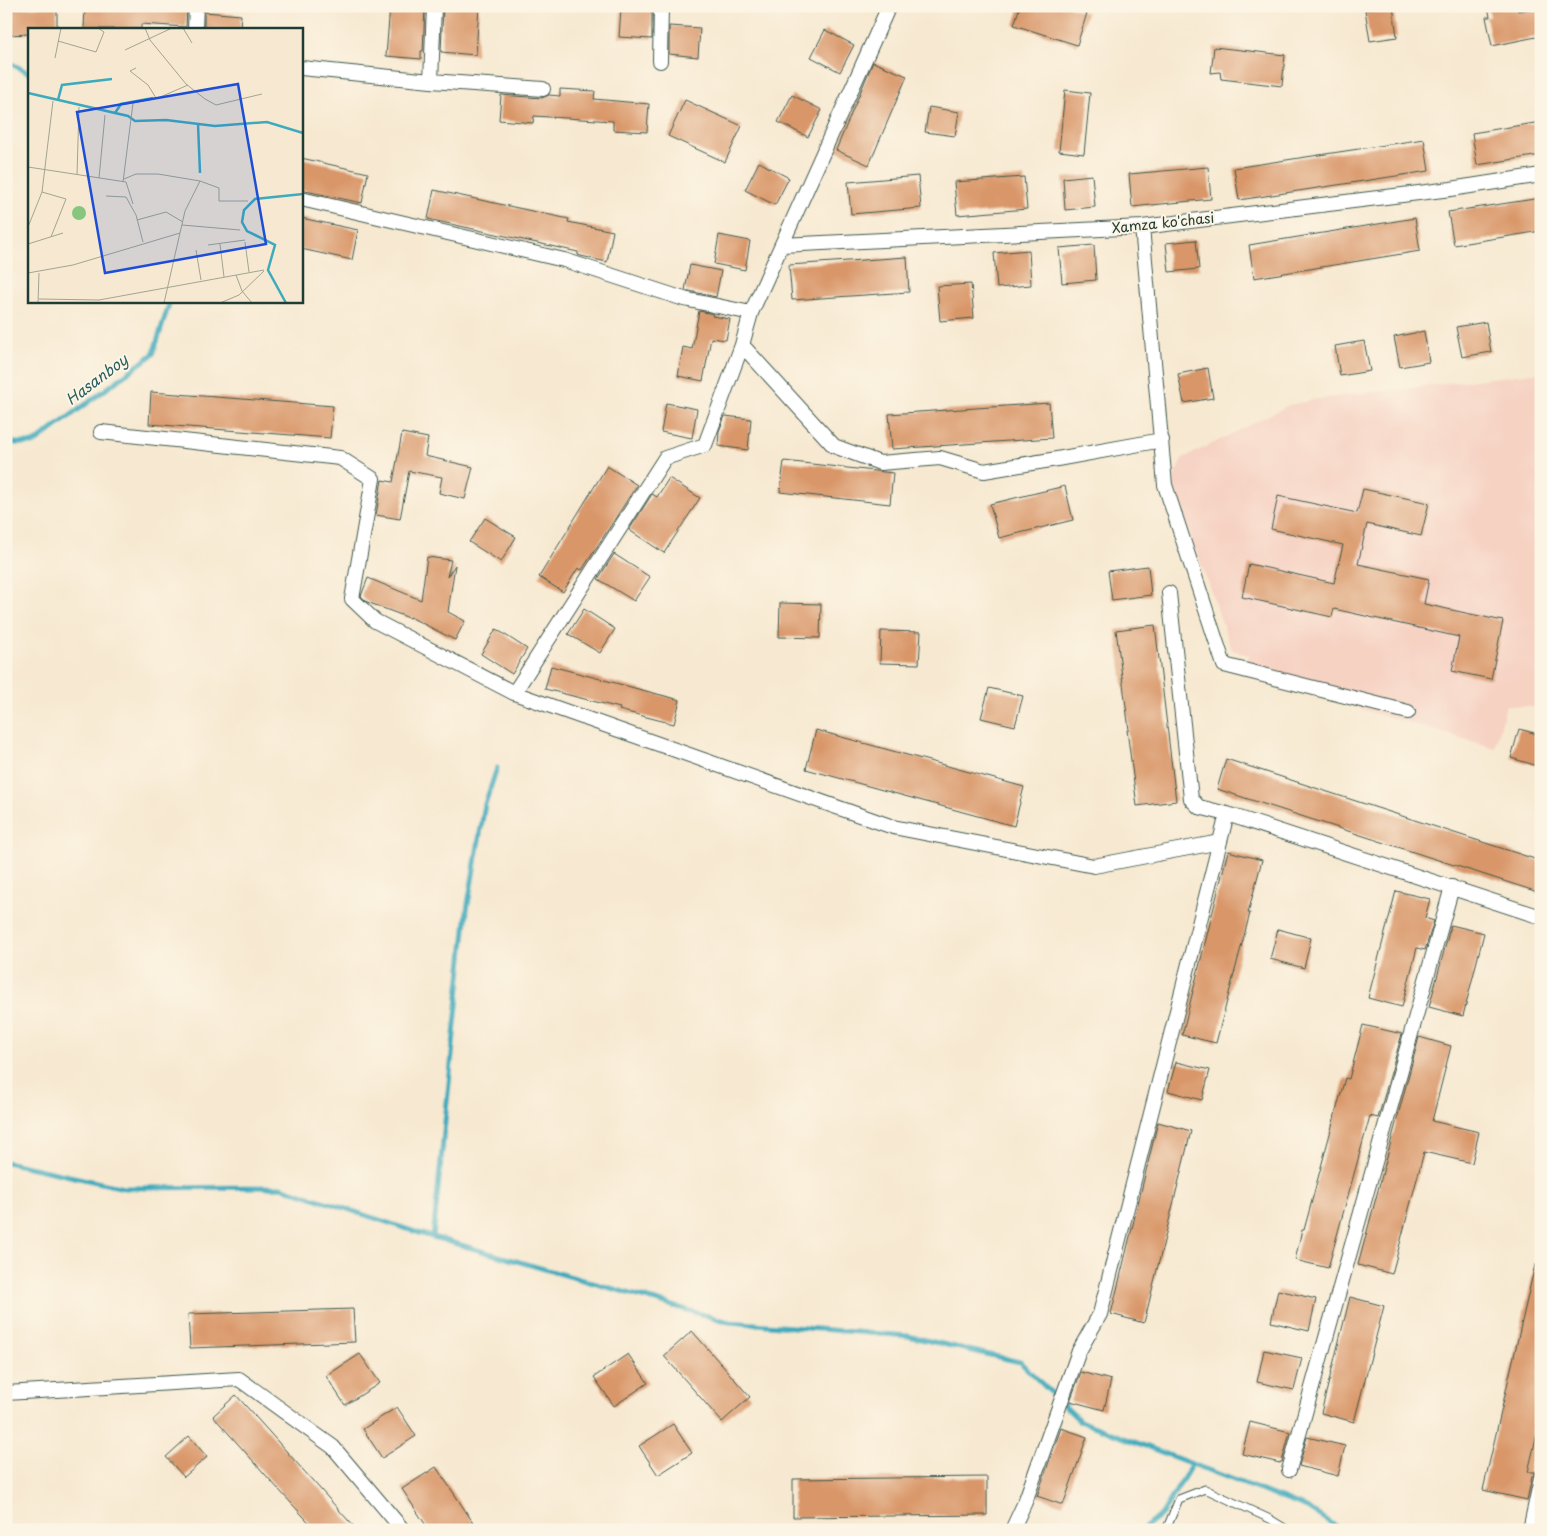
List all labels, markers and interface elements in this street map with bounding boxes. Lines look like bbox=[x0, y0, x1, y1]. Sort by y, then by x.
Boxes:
inset map bbox=[28, 28, 302, 302]
street label: Xamza ko'chasi bbox=[1111, 207, 1215, 238]
water label: Hasanboy bbox=[60, 347, 133, 410]

